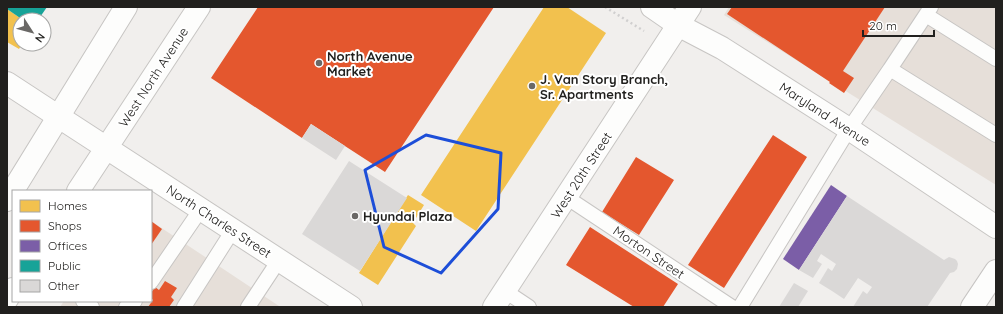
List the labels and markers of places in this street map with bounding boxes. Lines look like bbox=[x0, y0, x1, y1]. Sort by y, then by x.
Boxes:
place label: North Avenue Market bbox=[327, 48, 413, 79]
marker: North Avenue Market bbox=[314, 58, 324, 68]
place label: J. Van Story Branch, Sr. Apartments bbox=[540, 71, 668, 102]
marker: J. Van Story Branch, Sr. Apartments bbox=[527, 81, 537, 91]
place label: Hyundai Plaza bbox=[363, 208, 452, 224]
marker: Hyundai Plaza bbox=[350, 211, 360, 221]

